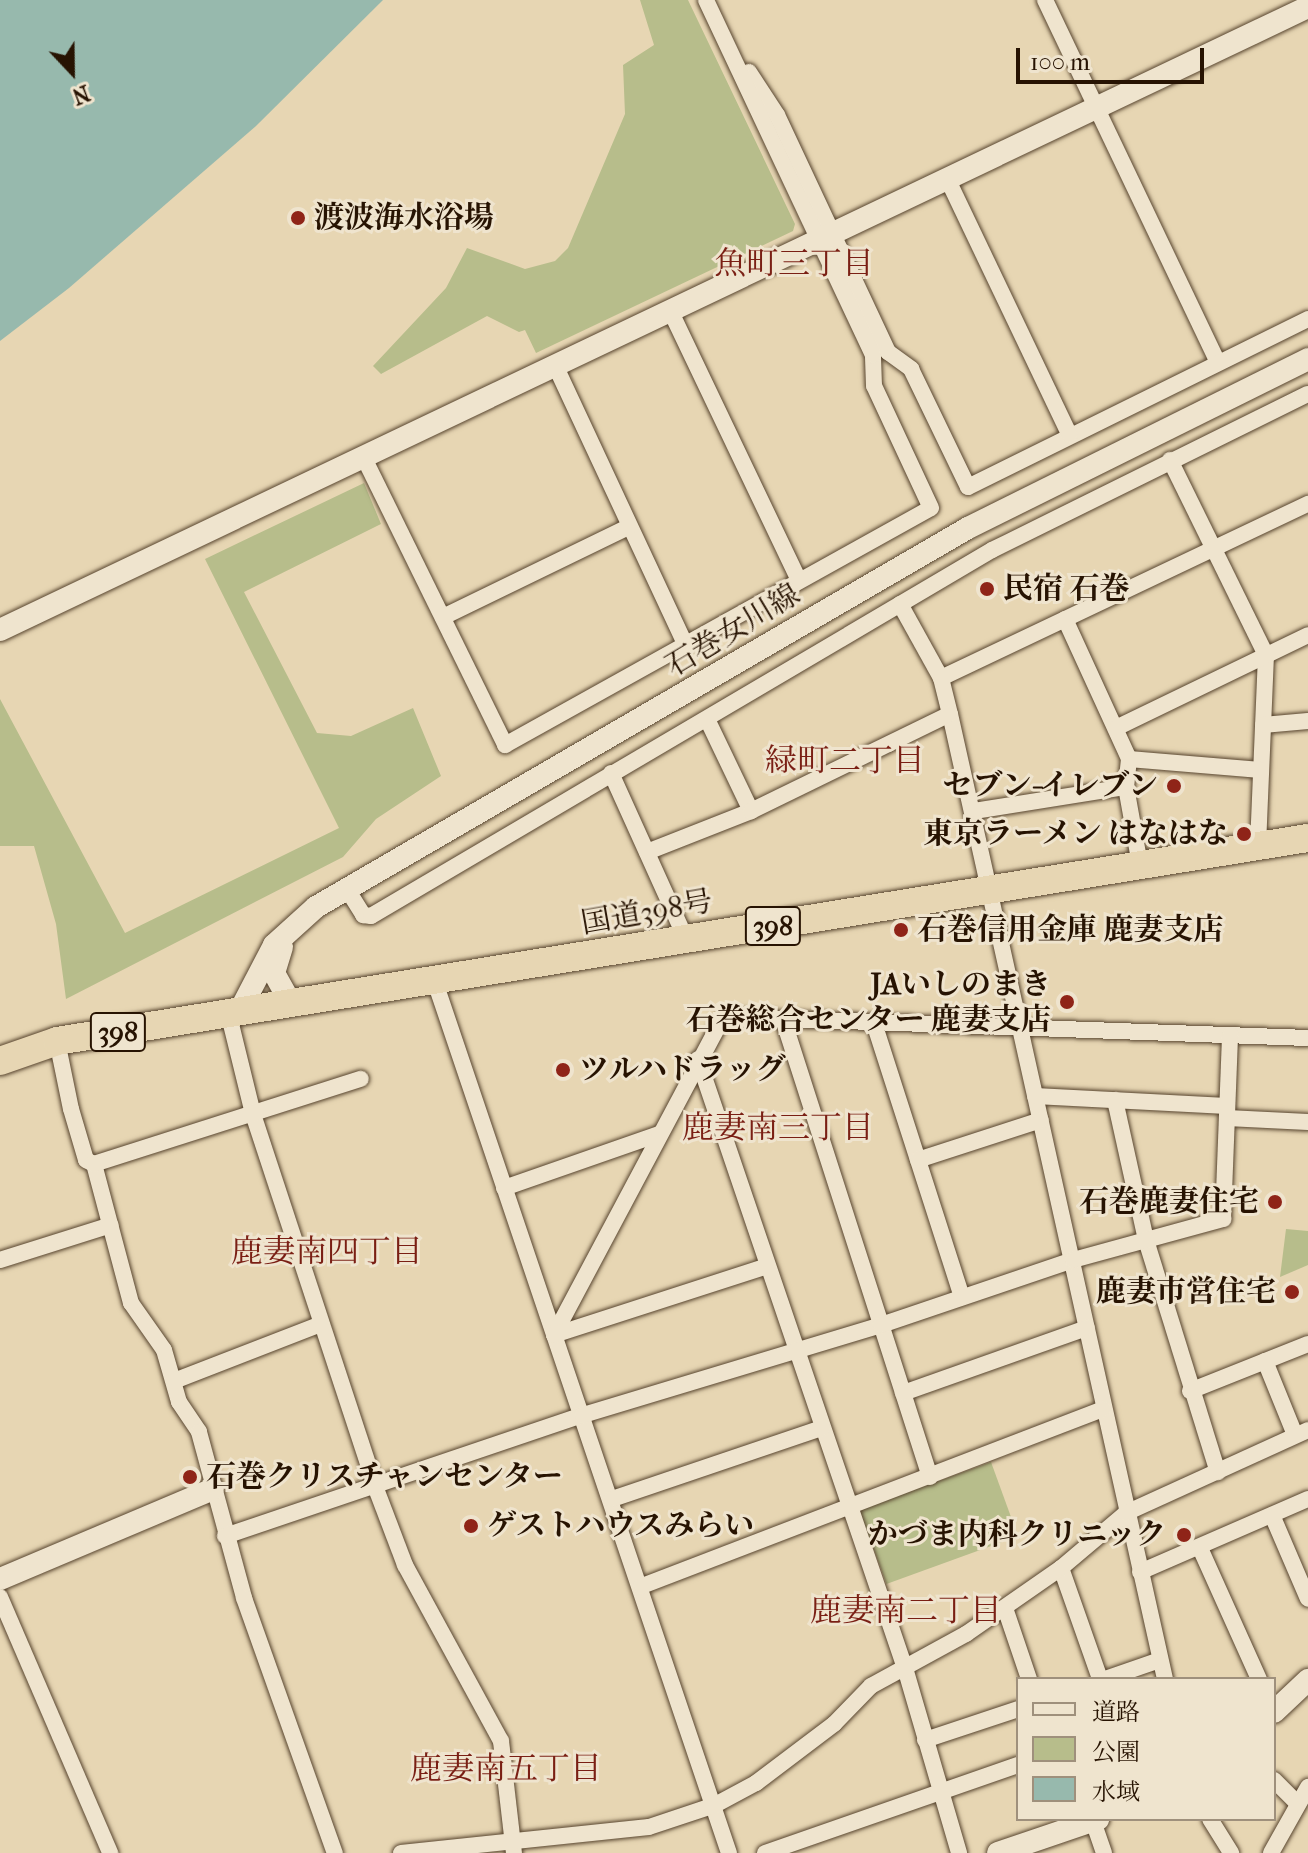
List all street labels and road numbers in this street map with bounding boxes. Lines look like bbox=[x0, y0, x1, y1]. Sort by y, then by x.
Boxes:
street label: 石巻女川線 bbox=[659, 577, 807, 685]
street label: 国道398号 bbox=[578, 884, 716, 942]
road number: 398 bbox=[743, 902, 803, 950]
road number: 398 bbox=[88, 1008, 148, 1056]

